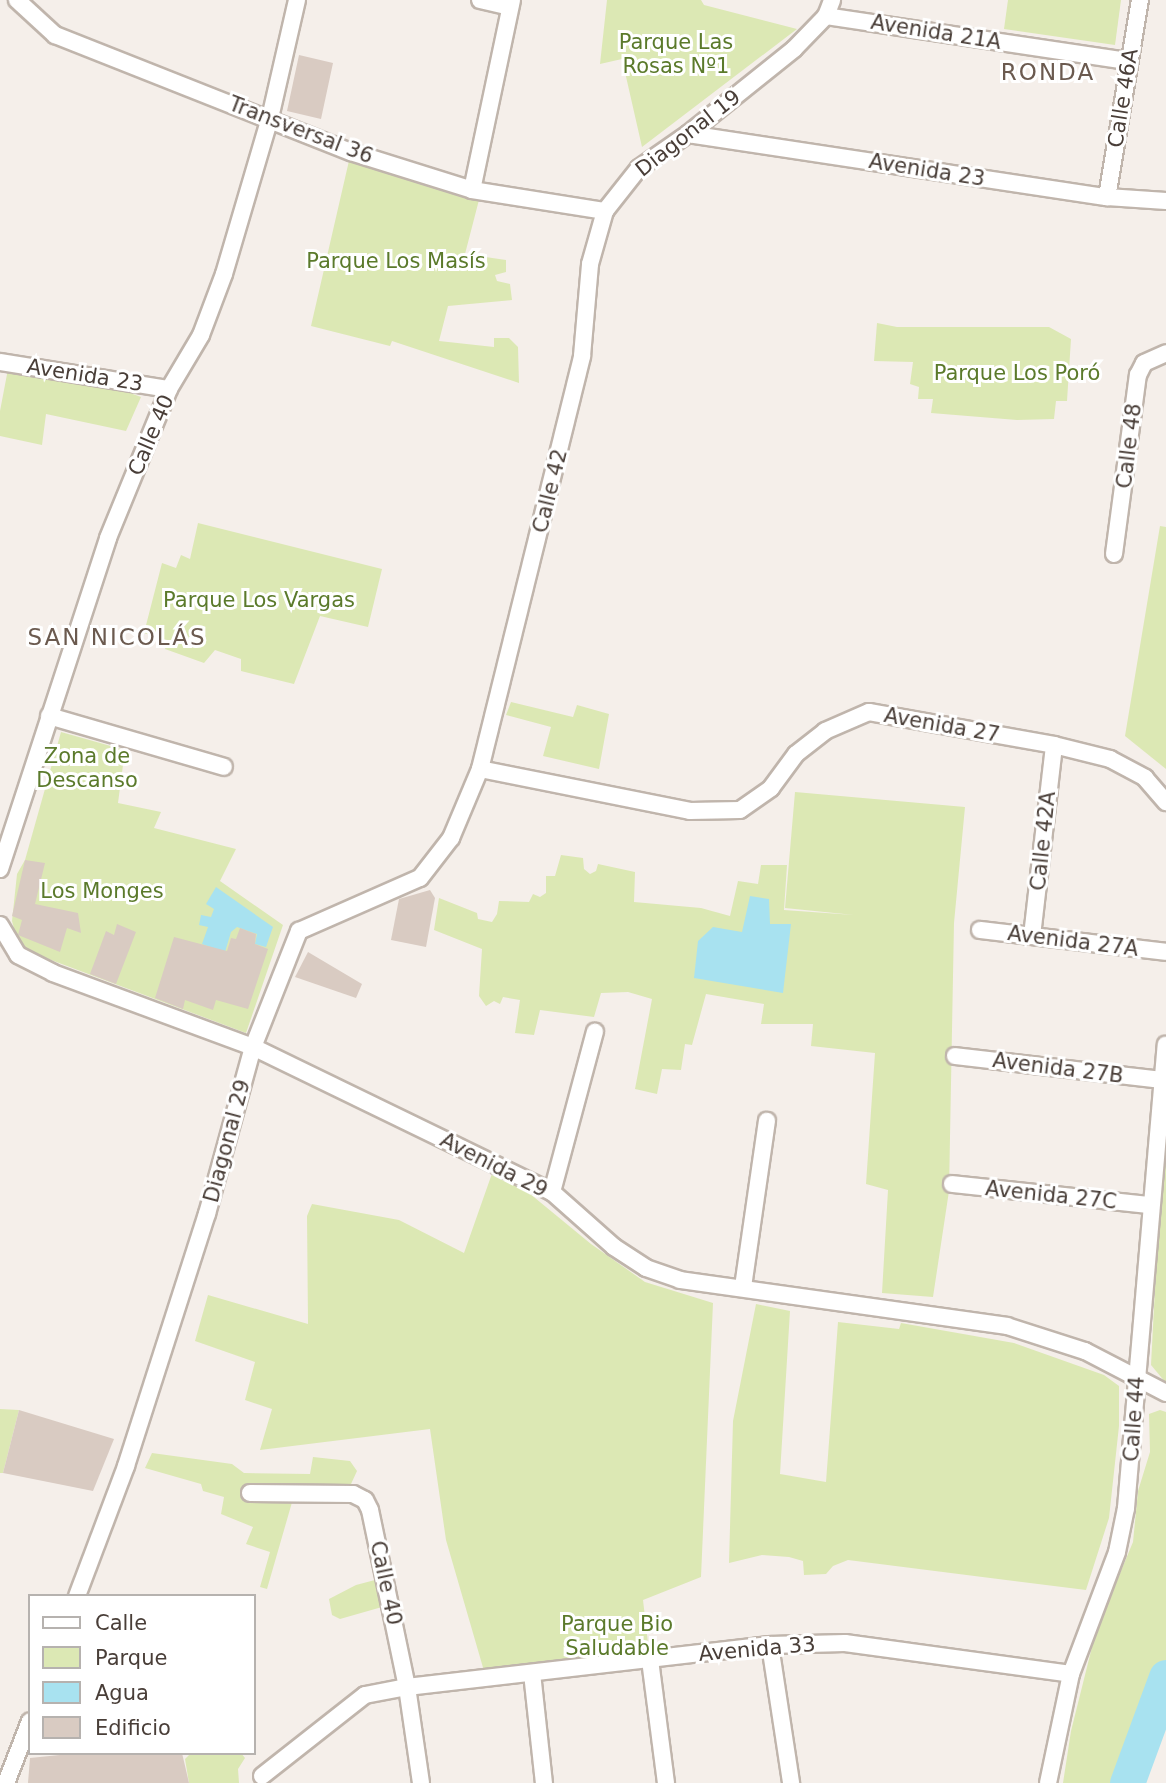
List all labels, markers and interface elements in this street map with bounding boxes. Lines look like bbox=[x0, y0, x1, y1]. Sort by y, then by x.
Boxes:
street label: Avenida 21A bbox=[869, 9, 1003, 55]
park label: Parque Las Rosas Nº1 bbox=[619, 29, 733, 79]
street label: Calle 46A bbox=[1103, 47, 1143, 149]
district label: RONDA bbox=[1001, 58, 1095, 86]
street label: Diagonal 19 bbox=[630, 84, 746, 182]
street label: Transversal 36 bbox=[225, 91, 377, 169]
street label: Avenida 23 bbox=[867, 148, 987, 192]
park label: Parque Los Masís bbox=[306, 248, 486, 274]
street label: Avenida 23 bbox=[25, 353, 145, 397]
park label: Parque Los Poró bbox=[934, 360, 1100, 386]
street label: Calle 40 bbox=[123, 391, 179, 479]
street label: Calle 48 bbox=[1111, 402, 1147, 490]
street label: Calle 42 bbox=[527, 446, 573, 536]
park label: Parque Los Vargas bbox=[163, 587, 355, 613]
district label: SAN NICOLÁS bbox=[29, 623, 205, 651]
street label: Avenida 27 bbox=[882, 702, 1002, 748]
park label: Zona de Descanso bbox=[36, 743, 138, 793]
street label: Calle 42A bbox=[1025, 790, 1061, 892]
park label: Los Monges bbox=[40, 878, 164, 904]
street label: Avenida 27A bbox=[1006, 920, 1140, 962]
street label: Avenida 27B bbox=[991, 1047, 1125, 1089]
street label: Diagonal 29 bbox=[198, 1077, 256, 1205]
street label: Avenida 29 bbox=[436, 1127, 552, 1203]
street label: Avenida 27C bbox=[984, 1176, 1118, 1214]
street label: Calle 44 bbox=[1118, 1375, 1150, 1463]
street label: Calle 40 bbox=[365, 1539, 407, 1627]
legend bbox=[28, 1594, 256, 1755]
text: Calle bbox=[95, 1611, 147, 1635]
park label: Parque Bio Saludable bbox=[561, 1611, 673, 1661]
street label: Avenida 33 bbox=[698, 1631, 816, 1667]
text: Parque bbox=[95, 1646, 167, 1670]
text: Agua bbox=[95, 1681, 149, 1705]
text: Edificio bbox=[95, 1716, 171, 1740]

